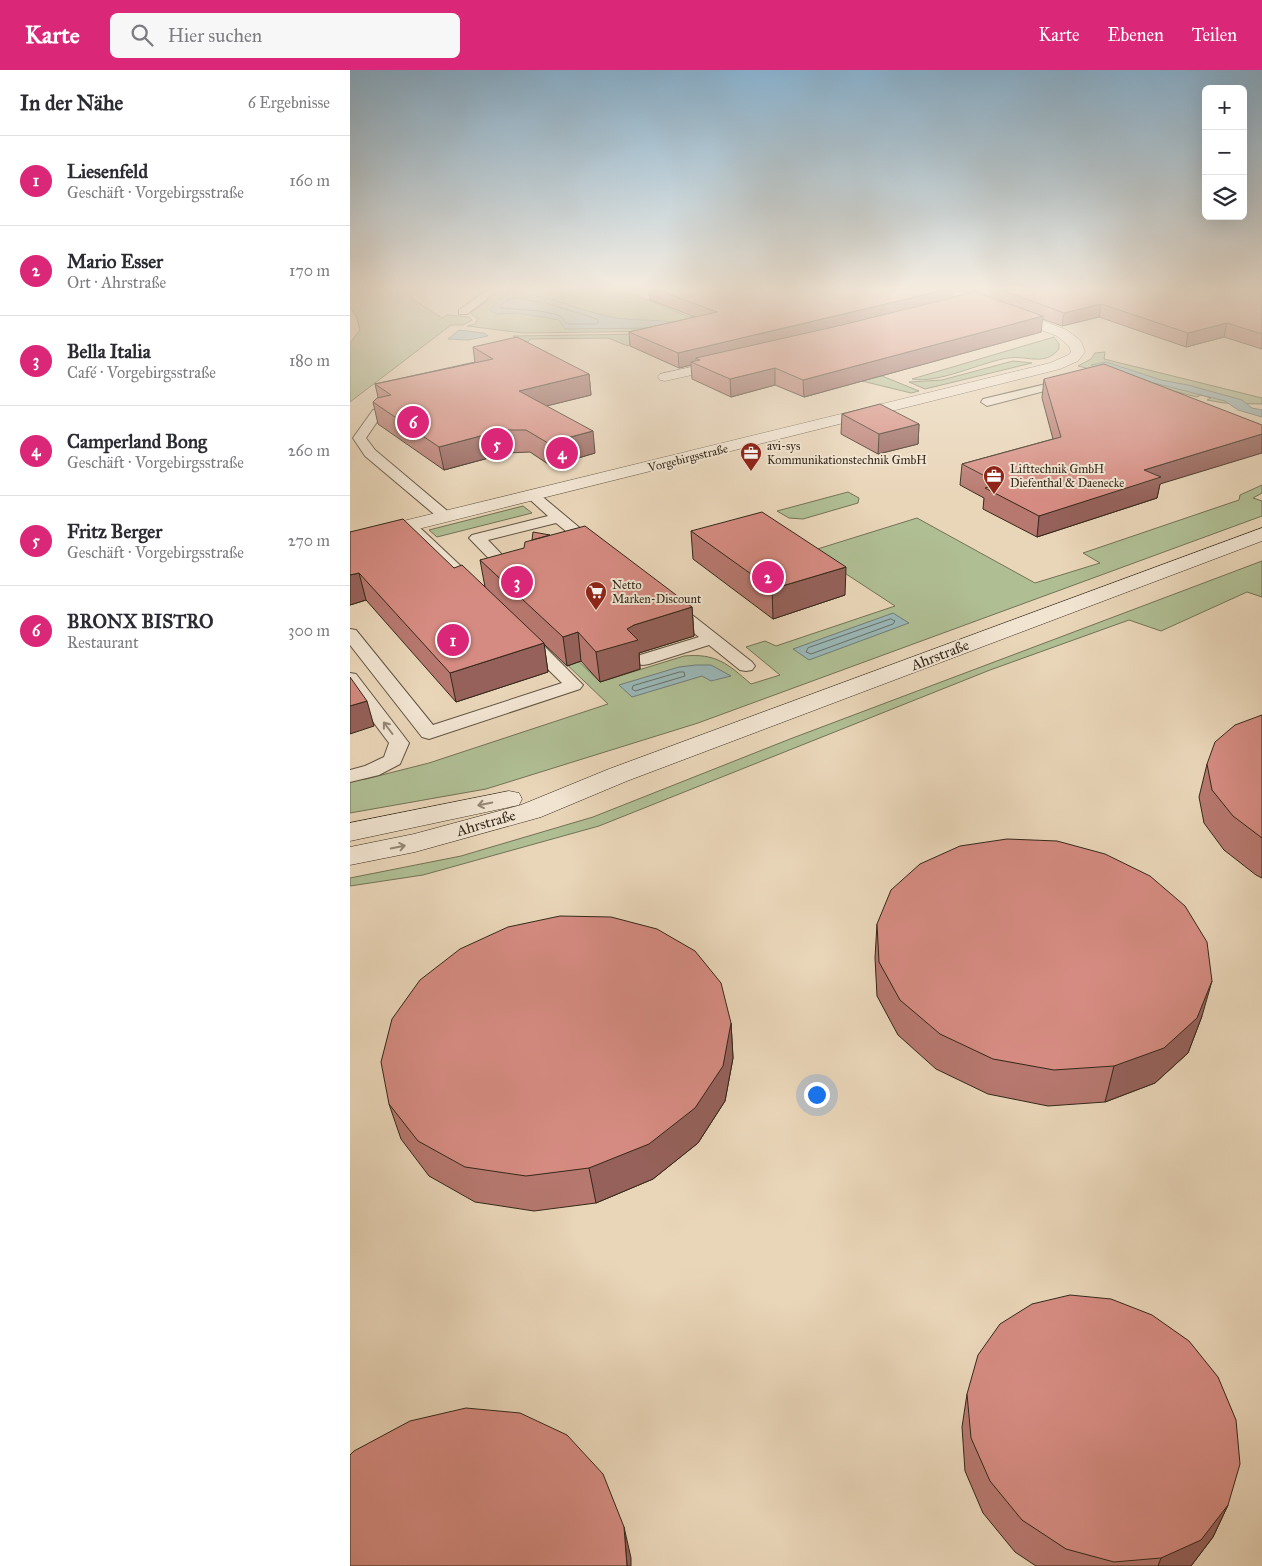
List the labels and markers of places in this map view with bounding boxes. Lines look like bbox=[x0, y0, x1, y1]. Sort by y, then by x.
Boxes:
pin: 6 bbox=[397, 403, 429, 441]
pin: 5 bbox=[481, 425, 513, 463]
pin: 4 bbox=[546, 434, 578, 472]
place label: avi-sys Kommunikationstechnik GmbH bbox=[767, 439, 927, 467]
office icon: avi-sys Kommunikationstechnik GmbH bbox=[739, 441, 763, 472]
place label: Lifttechnik GmbH Diefenthal & Daenecke bbox=[1010, 462, 1124, 490]
office icon: Lifttechnik GmbH Diefenthal & Daenecke bbox=[982, 464, 1006, 495]
pin: 2 bbox=[752, 558, 784, 596]
pin: 3 bbox=[501, 563, 533, 601]
place label: Netto Marken-Discount bbox=[612, 578, 702, 606]
supermarket icon: Netto Marken-Discount bbox=[584, 580, 608, 611]
pin: 1 bbox=[437, 621, 469, 659]

